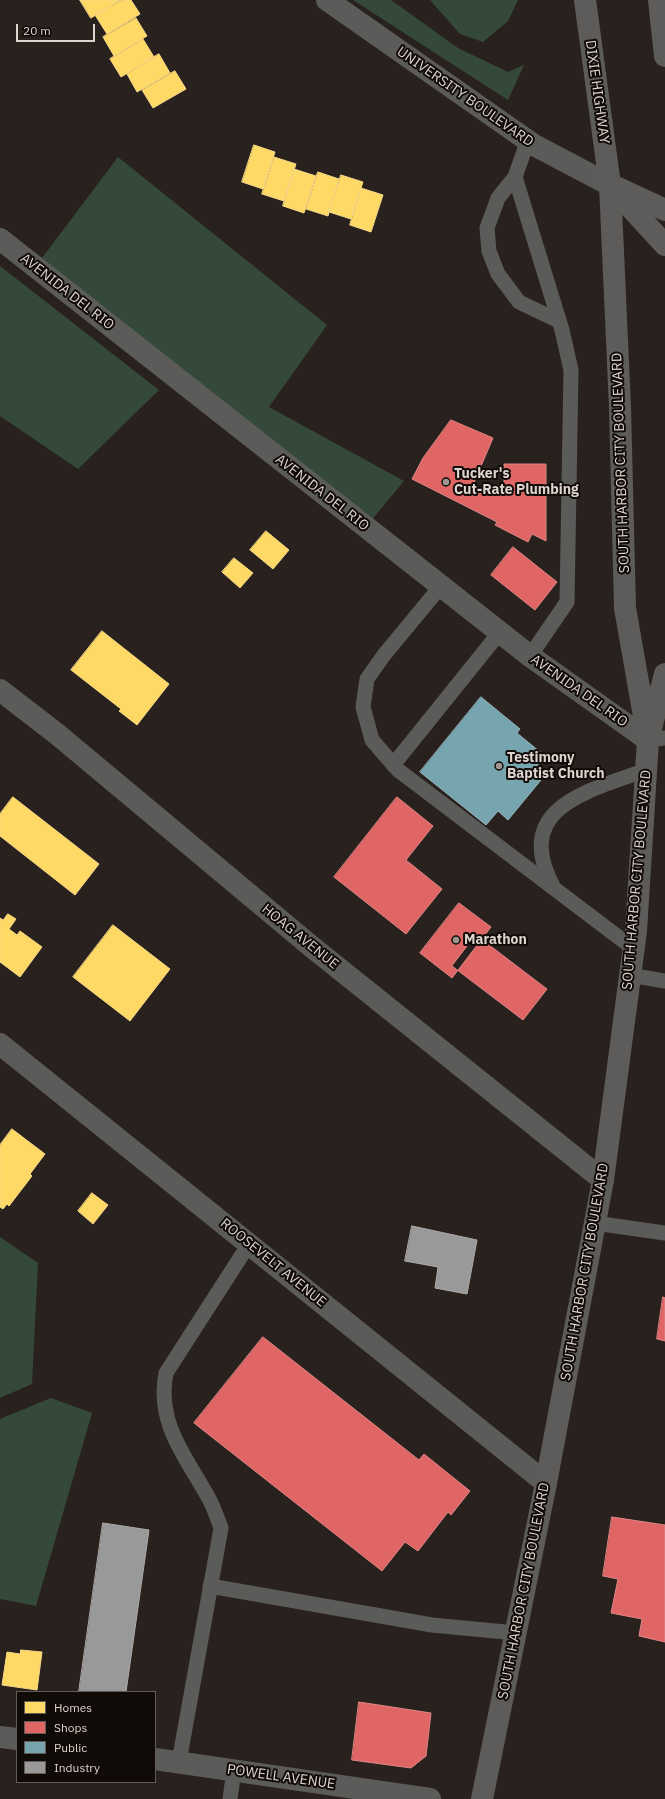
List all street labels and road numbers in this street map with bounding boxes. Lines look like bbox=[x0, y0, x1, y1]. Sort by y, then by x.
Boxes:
street label: DIXIE HIGHWAY bbox=[581, 39, 613, 145]
street label: UNIVERSITY BOULEVARD bbox=[393, 43, 537, 151]
street label: AVENIDA DEL RIO bbox=[17, 250, 117, 334]
street label: SOUTH HARBOR CITY BOULEVARD bbox=[609, 352, 633, 574]
street label: AVENIDA DEL RIO bbox=[272, 451, 372, 535]
street label: AVENIDA DEL RIO bbox=[527, 651, 631, 731]
street label: SOUTH HARBOR CITY BOULEVARD bbox=[619, 769, 655, 991]
street label: HOAG AVENUE bbox=[258, 901, 342, 973]
street label: SOUTH HARBOR CITY BOULEVARD bbox=[558, 1162, 612, 1382]
street label: ROOSEVELT AVENUE bbox=[217, 1215, 329, 1311]
street label: SOUTH HARBOR CITY BOULEVARD bbox=[495, 1481, 553, 1701]
street label: POWELL AVENUE bbox=[226, 1761, 336, 1793]

